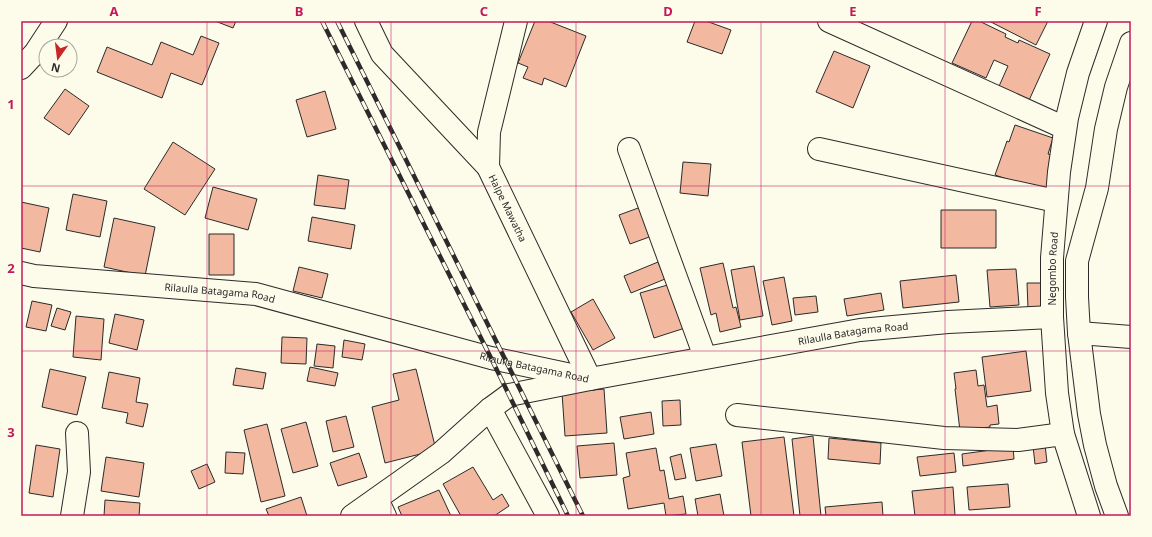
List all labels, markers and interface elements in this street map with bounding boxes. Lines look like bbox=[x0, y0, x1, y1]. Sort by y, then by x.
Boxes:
text: A bbox=[110, 2, 119, 20]
text: B bbox=[295, 2, 303, 20]
text: C bbox=[480, 2, 488, 20]
text: D bbox=[663, 2, 673, 20]
text: E bbox=[849, 2, 857, 20]
text: F bbox=[1034, 2, 1042, 20]
north arrow bbox=[38, 38, 78, 78]
text: N bbox=[49, 60, 62, 77]
text: 1 bbox=[7, 95, 15, 113]
street label: Halpe Mawatha bbox=[486, 172, 530, 244]
street label: Negombo Road bbox=[1045, 231, 1061, 305]
text: 2 bbox=[7, 259, 15, 277]
street label: Rilaulla Batagama Road bbox=[164, 280, 277, 306]
street label: Rilaulla Batagama Road bbox=[797, 319, 909, 348]
street label: Rilaulla Batagama Road bbox=[478, 348, 590, 386]
text: 3 bbox=[7, 423, 15, 441]

